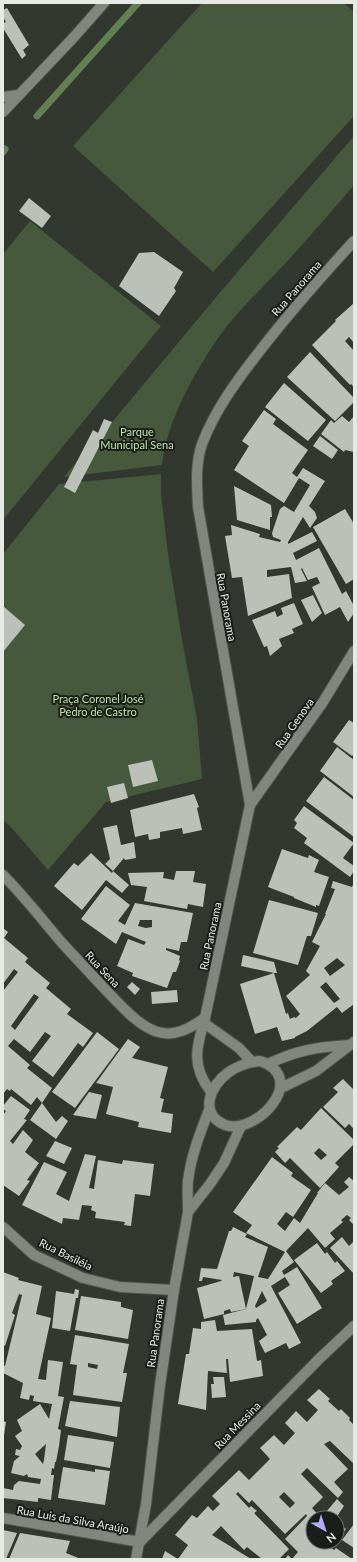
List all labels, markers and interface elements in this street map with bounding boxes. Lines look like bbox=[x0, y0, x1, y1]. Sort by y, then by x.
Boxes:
street label: Rua Panorama bbox=[268, 258, 324, 318]
park label: Parque Municipal Sena bbox=[100, 425, 174, 451]
street label: Rua Panorama bbox=[215, 572, 239, 642]
park label: Praça Coronel José Pedro de Castro bbox=[52, 692, 144, 718]
street label: Rua Genova bbox=[272, 695, 316, 751]
street label: Rua Panorama bbox=[196, 901, 224, 971]
street label: Rua Sena bbox=[83, 948, 123, 990]
street label: Rua Basiléia bbox=[37, 1236, 95, 1272]
street label: Rua Panorama bbox=[144, 1298, 166, 1368]
street label: Rua Messina bbox=[211, 1399, 263, 1451]
street label: Rua Luis da Silva Araújo bbox=[16, 1503, 130, 1535]
north arrow bbox=[305, 1510, 345, 1550]
text: N bbox=[324, 1530, 339, 1546]

